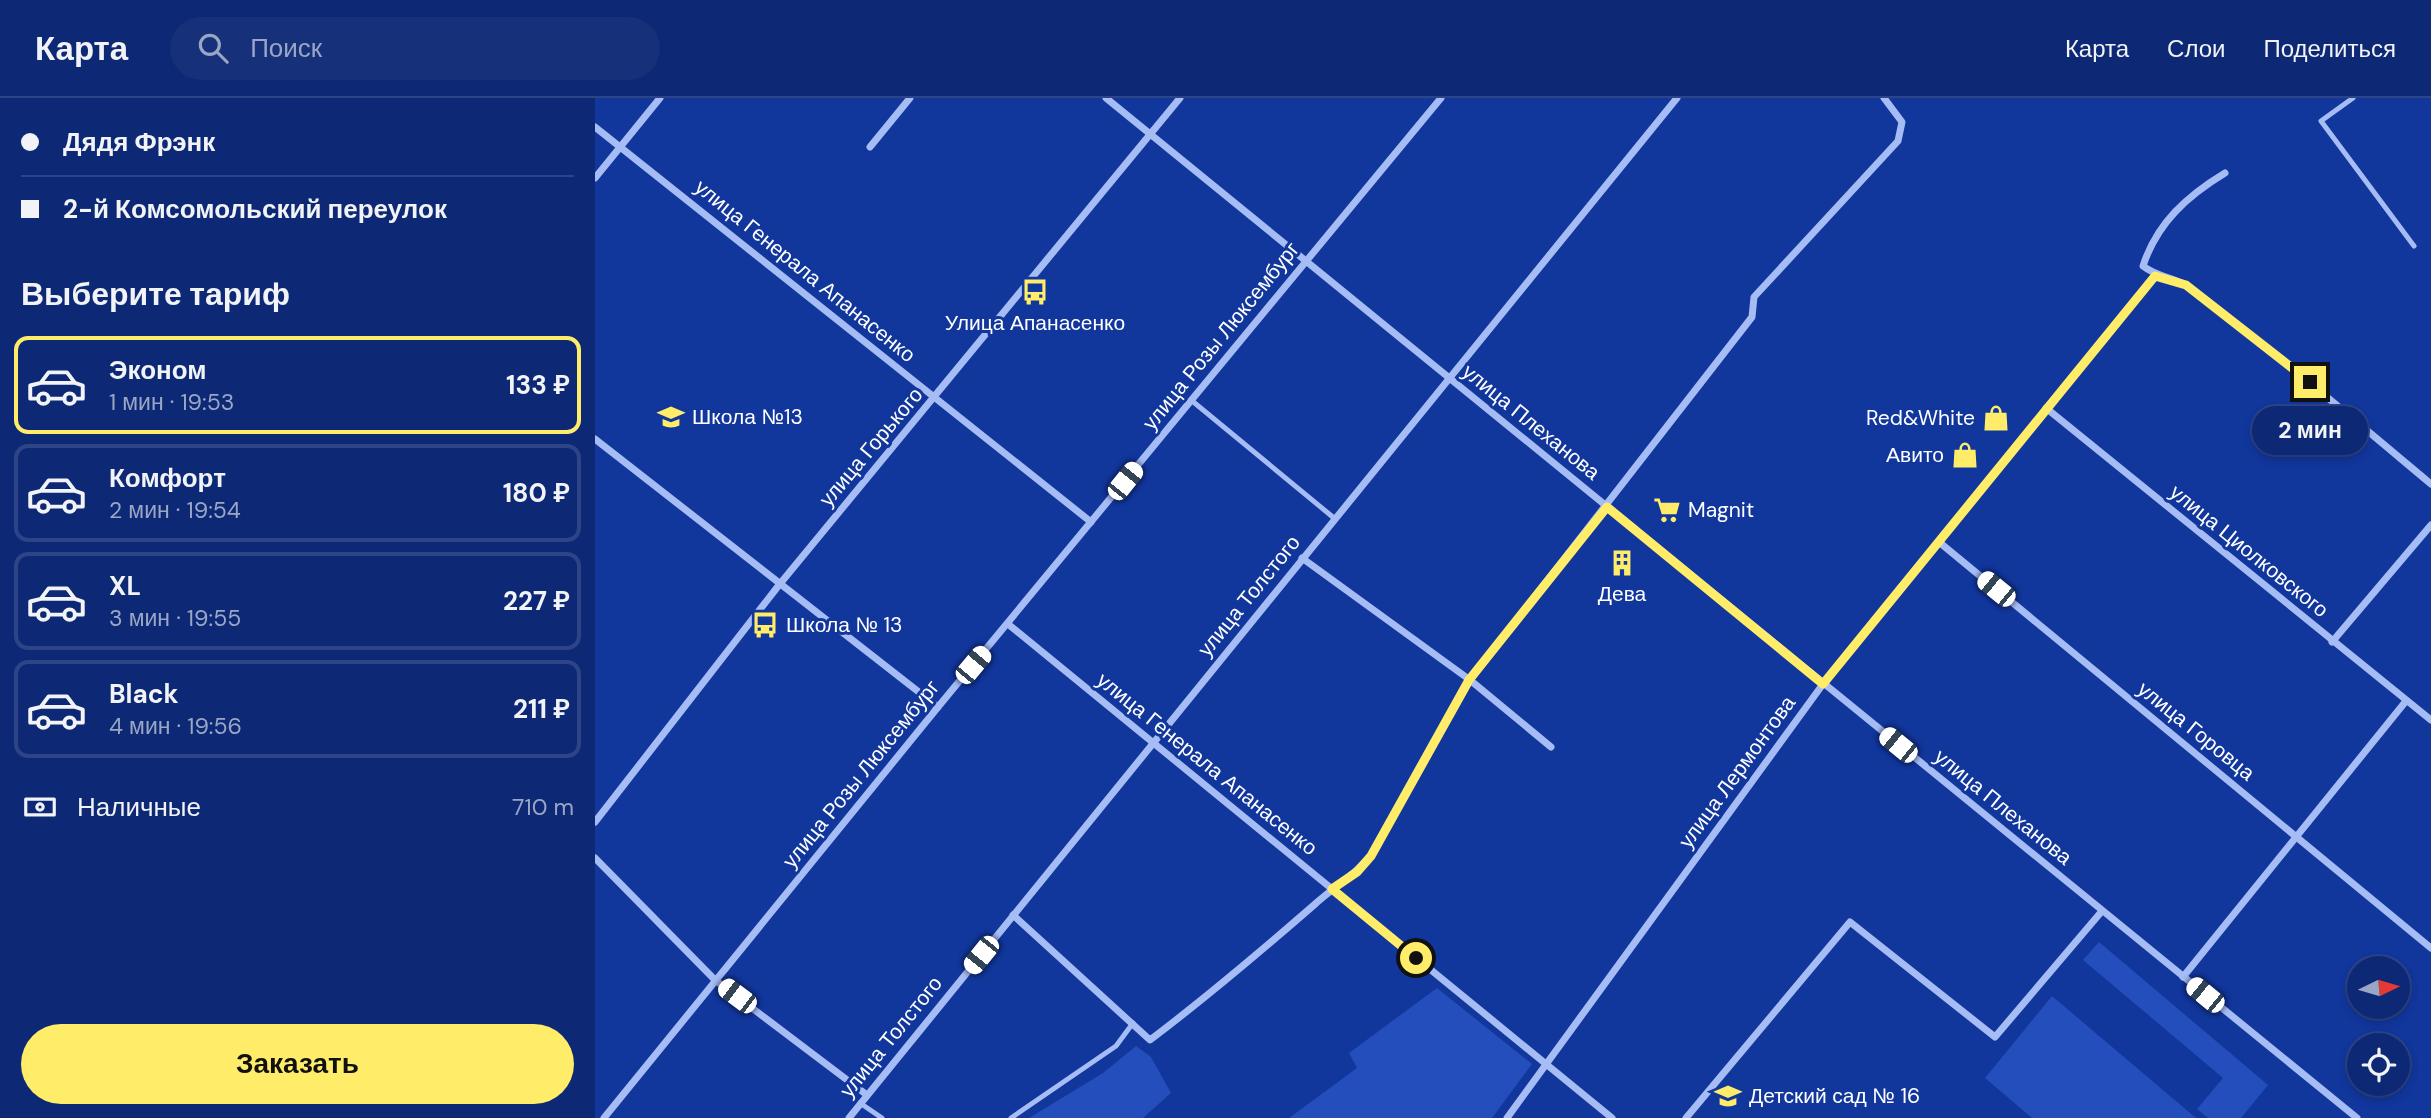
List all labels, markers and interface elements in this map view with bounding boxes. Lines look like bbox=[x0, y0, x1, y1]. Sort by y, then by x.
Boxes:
search box bbox=[170, 17, 660, 80]
text: Карта bbox=[35, 27, 128, 70]
icon: search bbox=[194, 29, 232, 67]
text: Поиск bbox=[250, 31, 322, 65]
text: Карта bbox=[2065, 33, 2129, 64]
text: Слои bbox=[2167, 33, 2225, 64]
text: Поделиться bbox=[2263, 33, 2396, 64]
text: Дядя Фрэнк bbox=[63, 125, 215, 159]
street label: улица Генерала Апанасенко bbox=[689, 173, 921, 369]
text: 2-й Комсомольский переулок bbox=[63, 192, 447, 226]
street label: улица Розы Люксембург bbox=[1136, 236, 1306, 436]
text: Выберите тариф bbox=[21, 273, 290, 315]
bus stop icon: Улица Апанасенко bbox=[1020, 277, 1050, 307]
place label: Улица Апанасенко bbox=[945, 309, 1125, 337]
text: Эконом bbox=[109, 353, 207, 387]
icon: car bbox=[25, 354, 88, 417]
street label: улица Плеханова bbox=[1456, 358, 1606, 486]
route end bbox=[2294, 366, 2326, 398]
text: 133 ₽ bbox=[506, 368, 570, 402]
street label: улица Горького bbox=[813, 381, 929, 513]
text: 1 мин · 19:53 bbox=[109, 387, 234, 417]
school or university icon: Школа №13 bbox=[656, 402, 686, 432]
place label: Школа №13 bbox=[692, 403, 803, 431]
shop icon: Red&White bbox=[1981, 403, 2011, 433]
place label: Red&White bbox=[1866, 404, 1975, 432]
callout: 2 мин bbox=[2252, 406, 2368, 456]
text: 2 мин bbox=[2278, 415, 2342, 445]
shop icon: Авито bbox=[1950, 440, 1980, 470]
place label: Авито bbox=[1886, 441, 1944, 469]
car bbox=[1104, 458, 1147, 504]
text: Комфорт bbox=[109, 461, 226, 495]
icon: car bbox=[25, 462, 88, 525]
text: 180 ₽ bbox=[503, 476, 570, 510]
street label: улица Циолковского bbox=[2164, 478, 2334, 624]
text: 2 мин · 19:54 bbox=[109, 495, 241, 525]
supermarket icon: Magnit bbox=[1652, 495, 1682, 525]
place label: Magnit bbox=[1688, 496, 1754, 524]
street label: улица Толстого bbox=[1191, 530, 1307, 662]
building icon: Дева bbox=[1607, 548, 1637, 578]
car bbox=[1974, 568, 2019, 610]
text: XL bbox=[109, 569, 141, 603]
icon: car bbox=[25, 570, 88, 633]
place label: Дева bbox=[1598, 580, 1647, 608]
text: 227 ₽ bbox=[503, 584, 570, 618]
text: 3 мин · 19:55 bbox=[109, 603, 241, 633]
bus stop icon: Школа № 13 bbox=[750, 610, 780, 640]
place label: Школа № 13 bbox=[786, 611, 902, 639]
car bbox=[952, 642, 995, 688]
street label: улица Генерала Апанасенко bbox=[1091, 666, 1323, 862]
street label: улица Розы Люксембург bbox=[776, 674, 946, 874]
street label: улица Горовца bbox=[2132, 675, 2261, 787]
text: Black bbox=[109, 677, 179, 711]
icon: car bbox=[25, 678, 88, 741]
street label: улица Лермонтова bbox=[1672, 690, 1802, 854]
text: 211 ₽ bbox=[513, 692, 570, 726]
text: 4 мин · 19:56 bbox=[109, 711, 242, 741]
car bbox=[1876, 724, 1921, 766]
street label: улица Плеханова bbox=[1928, 743, 2078, 871]
icon: cash bbox=[21, 788, 59, 826]
text: Наличные bbox=[77, 790, 201, 824]
text: 710 m bbox=[512, 792, 574, 822]
car bbox=[960, 932, 1003, 978]
route start bbox=[1400, 942, 1432, 974]
north arrow bbox=[2347, 956, 2410, 1018]
map controls bbox=[2347, 956, 2410, 1096]
street label: улица Толстого bbox=[833, 971, 949, 1103]
car bbox=[2183, 974, 2228, 1016]
car bbox=[714, 975, 761, 1017]
button: Заказать bbox=[21, 1024, 574, 1104]
button: locate bbox=[2347, 1033, 2410, 1096]
school or university icon: Детский сад № 16 bbox=[1713, 1081, 1743, 1111]
place label: Детский сад № 16 bbox=[1749, 1082, 1920, 1110]

